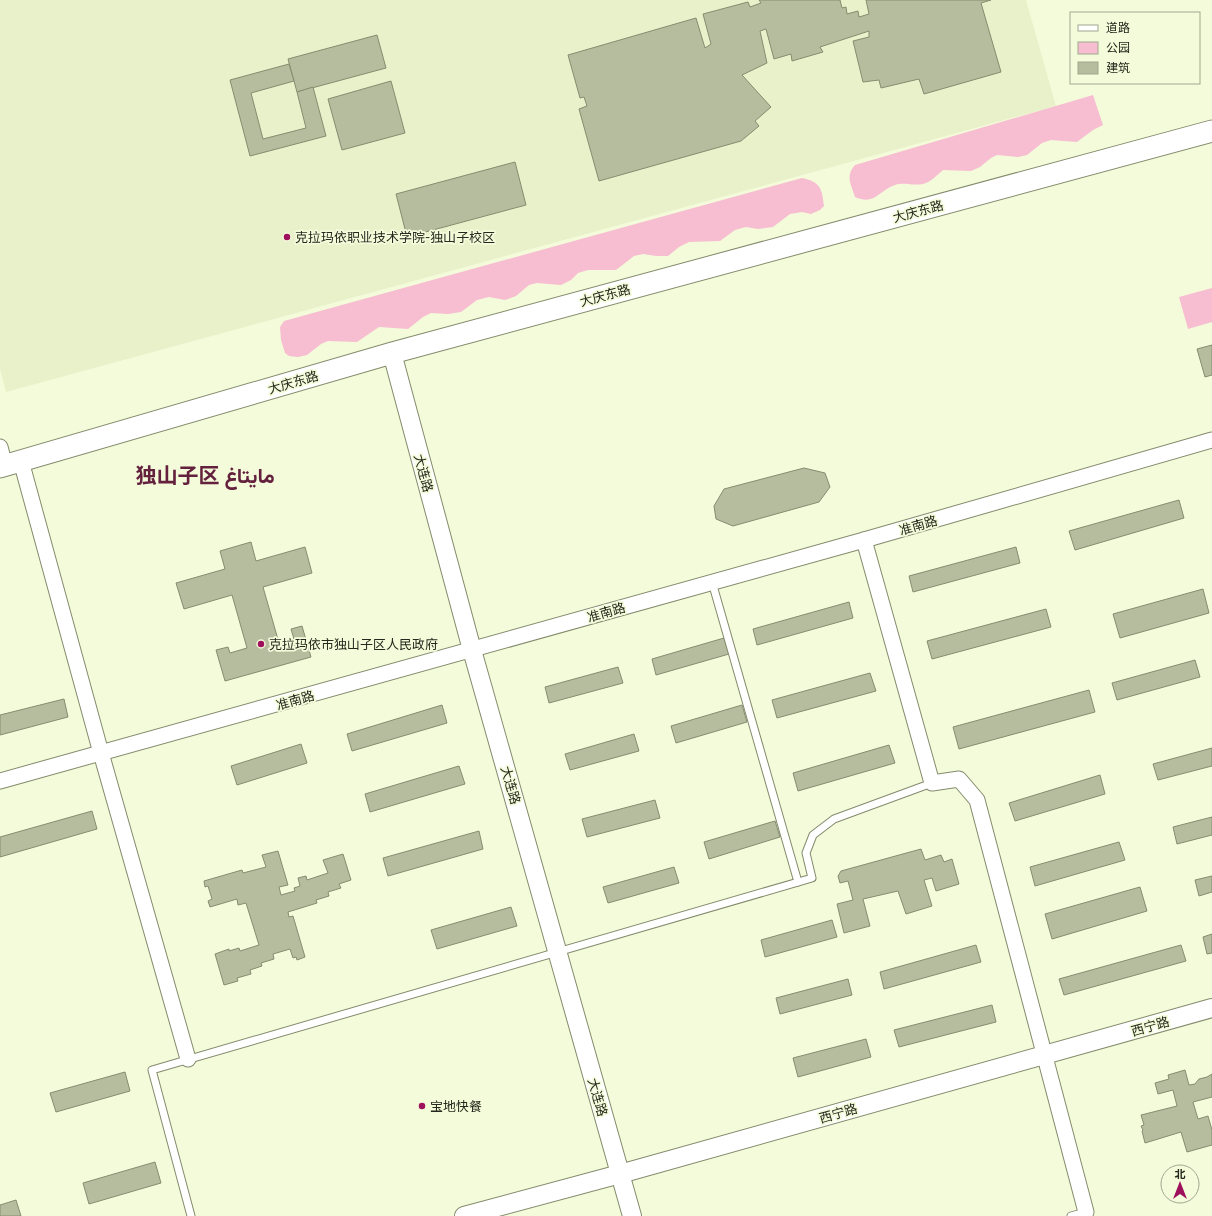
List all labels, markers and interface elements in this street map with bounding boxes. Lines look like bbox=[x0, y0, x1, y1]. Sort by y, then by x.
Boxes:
legend bbox=[1070, 12, 1200, 84]
text: 道路 bbox=[1106, 21, 1130, 35]
text: 公园 bbox=[1106, 41, 1130, 55]
text: 建筑 bbox=[1106, 61, 1130, 75]
street label: 大庆东路 bbox=[891, 198, 945, 225]
place label: 克拉玛依职业技术学院-独山子校区 bbox=[295, 230, 495, 245]
marker: 克拉玛依职业技术学院-独山子校区 bbox=[282, 232, 292, 242]
street label: 大庆东路 bbox=[578, 282, 632, 309]
street label: 大庆东路 bbox=[266, 368, 320, 397]
street label: 大连路 bbox=[411, 452, 436, 494]
district label: 独山子区 مايتاغ bbox=[135, 463, 275, 490]
street label: 准南路 bbox=[897, 513, 939, 538]
street label: 准南路 bbox=[585, 600, 627, 625]
place label: 克拉玛依市独山子区人民政府 bbox=[269, 637, 438, 652]
marker: 克拉玛依市独山子区人民政府 bbox=[256, 639, 266, 649]
street label: 准南路 bbox=[274, 688, 316, 713]
street label: 大连路 bbox=[498, 764, 523, 806]
street label: 西宁路 bbox=[1129, 1014, 1171, 1039]
street label: 大连路 bbox=[585, 1076, 610, 1118]
place label: 宝地快餐 bbox=[430, 1099, 482, 1114]
marker: 宝地快餐 bbox=[417, 1101, 427, 1111]
street label: 西宁路 bbox=[817, 1101, 859, 1126]
north arrow bbox=[1160, 1164, 1200, 1204]
text: 北 bbox=[1175, 1168, 1186, 1181]

